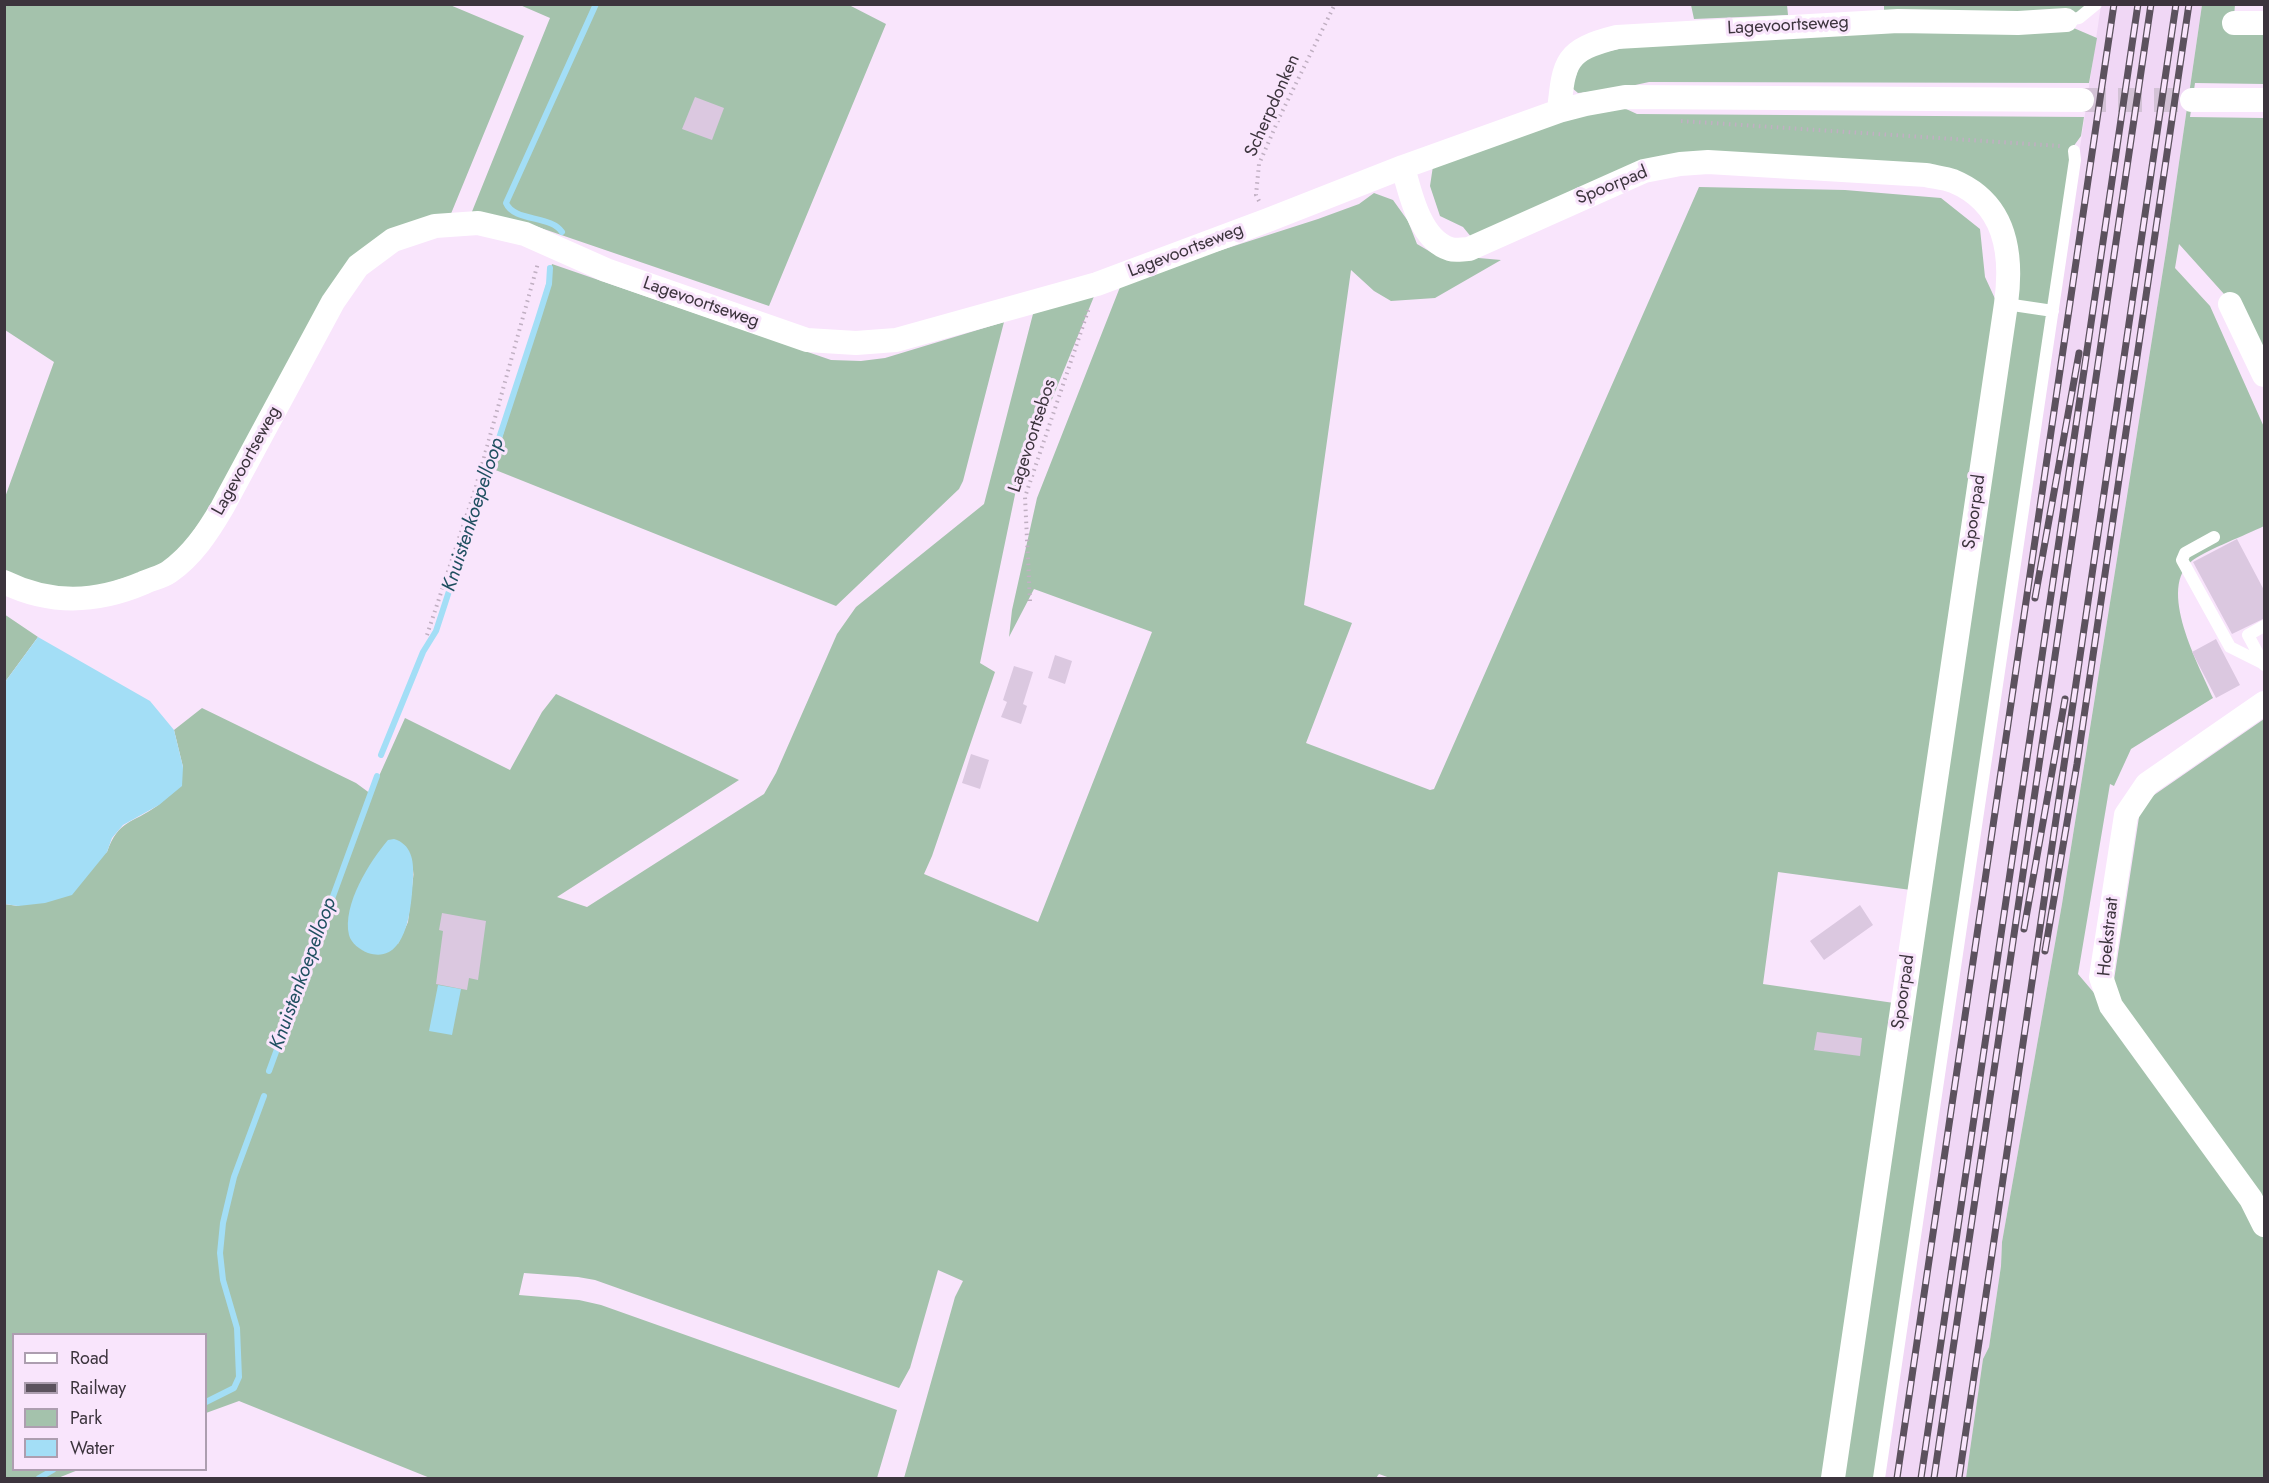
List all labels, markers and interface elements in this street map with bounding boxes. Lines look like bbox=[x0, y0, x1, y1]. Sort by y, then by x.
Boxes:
street label: Lagevoortseweg bbox=[1727, 12, 1849, 40]
street label: Scherpdonken bbox=[1241, 52, 1305, 160]
street label: Spoorpad bbox=[1573, 162, 1651, 210]
street label: Lagevoortseweg bbox=[1125, 219, 1247, 283]
street label: Lagevoortseweg bbox=[640, 273, 762, 333]
street label: Lagevoortsebos bbox=[1005, 377, 1061, 495]
street label: Lagevoortseweg bbox=[208, 403, 286, 519]
water label: Knuistenkoepelloop bbox=[438, 435, 510, 595]
street label: Spoorpad bbox=[1959, 473, 1991, 551]
water label: Knuistenkoepelloop bbox=[265, 895, 343, 1053]
street label: Hoekstraat bbox=[2094, 896, 2124, 978]
street label: Spoorpad bbox=[1888, 953, 1920, 1031]
legend bbox=[12, 1333, 207, 1471]
text: Road bbox=[70, 1345, 109, 1371]
text: Railway bbox=[70, 1375, 126, 1401]
text: Park bbox=[70, 1405, 102, 1431]
text: Water bbox=[70, 1435, 114, 1461]

